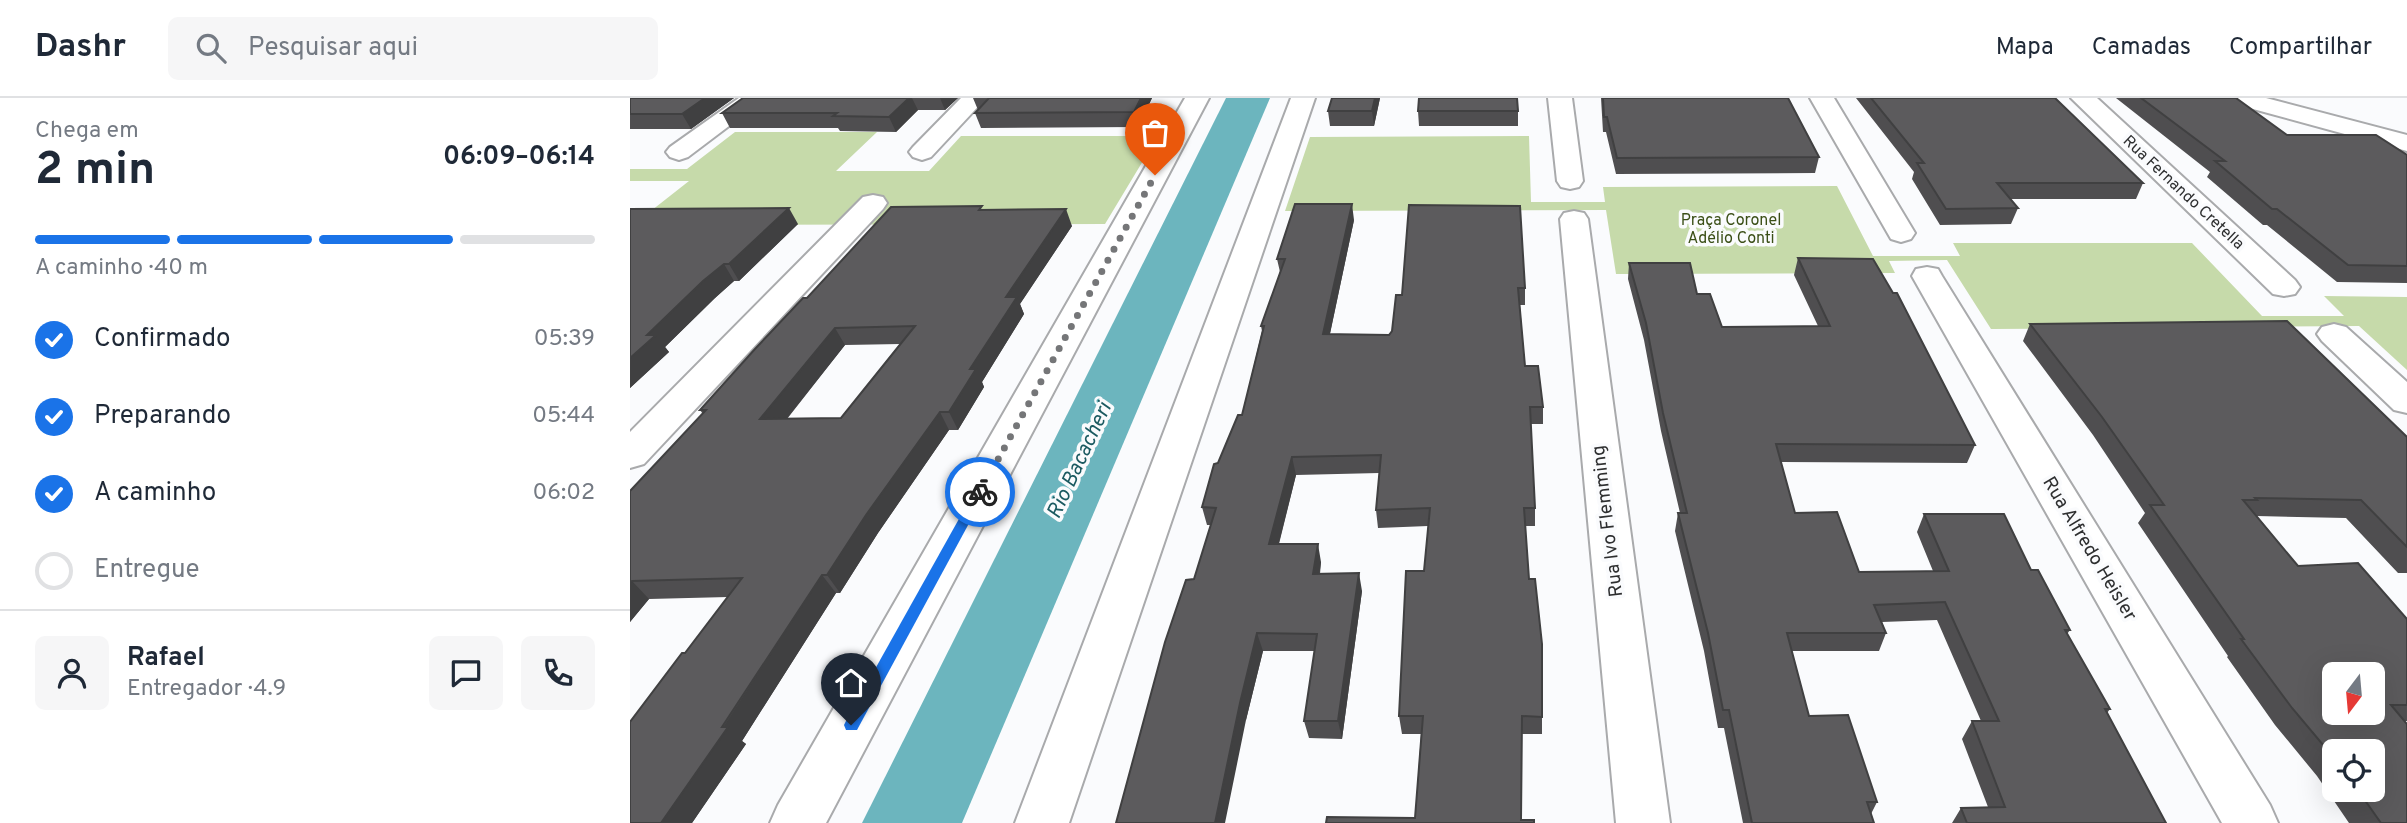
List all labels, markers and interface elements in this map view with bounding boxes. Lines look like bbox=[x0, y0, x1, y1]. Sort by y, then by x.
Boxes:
search box bbox=[168, 17, 658, 80]
text: Dashr bbox=[35, 27, 126, 69]
icon: search bbox=[192, 29, 230, 67]
text: Pesquisar aqui bbox=[248, 32, 418, 65]
text: Mapa bbox=[1996, 33, 2054, 63]
text: Camadas bbox=[2092, 33, 2191, 63]
text: Compartilhar bbox=[2229, 33, 2372, 63]
pin bbox=[1125, 103, 1185, 175]
icon: bag bbox=[1136, 114, 1174, 152]
text: Chega em bbox=[35, 117, 139, 146]
street label: Rua Fernando Cretella bbox=[2118, 132, 2248, 254]
text: 06:09–06:14 bbox=[443, 141, 595, 174]
text: 2 min bbox=[35, 142, 155, 201]
park label: Praça Coronel Adélio Conti bbox=[1681, 211, 1781, 249]
text: A caminho · 40 m bbox=[35, 254, 208, 283]
icon: check bbox=[35, 321, 73, 359]
text: Confirmado bbox=[94, 323, 231, 356]
text: 05:39 bbox=[534, 325, 595, 354]
water label: Rio Bacacheri bbox=[1041, 397, 1119, 523]
icon: check bbox=[35, 398, 73, 436]
text: Preparando bbox=[94, 400, 231, 433]
text: 05:44 bbox=[532, 402, 595, 431]
street label: Rua Ivo Flemming bbox=[1587, 444, 1629, 598]
courier bbox=[945, 457, 1015, 527]
street label: Rua Alfredo Heisler bbox=[2036, 472, 2142, 626]
icon: bike bbox=[961, 473, 999, 511]
icon: check bbox=[35, 475, 73, 513]
text: A caminho bbox=[94, 477, 216, 510]
text: 06:02 bbox=[532, 479, 595, 508]
text: Entregue bbox=[94, 554, 200, 587]
button: person bbox=[35, 636, 109, 710]
button: chat bbox=[429, 636, 503, 710]
button: phone bbox=[521, 636, 595, 710]
text: Rafael bbox=[127, 642, 205, 675]
pin bbox=[821, 653, 881, 725]
north arrow bbox=[2322, 662, 2385, 724]
map controls bbox=[2322, 662, 2385, 802]
icon: home bbox=[832, 664, 870, 702]
text: Entregador · 4.9 bbox=[127, 675, 286, 704]
button: locate bbox=[2322, 739, 2385, 802]

